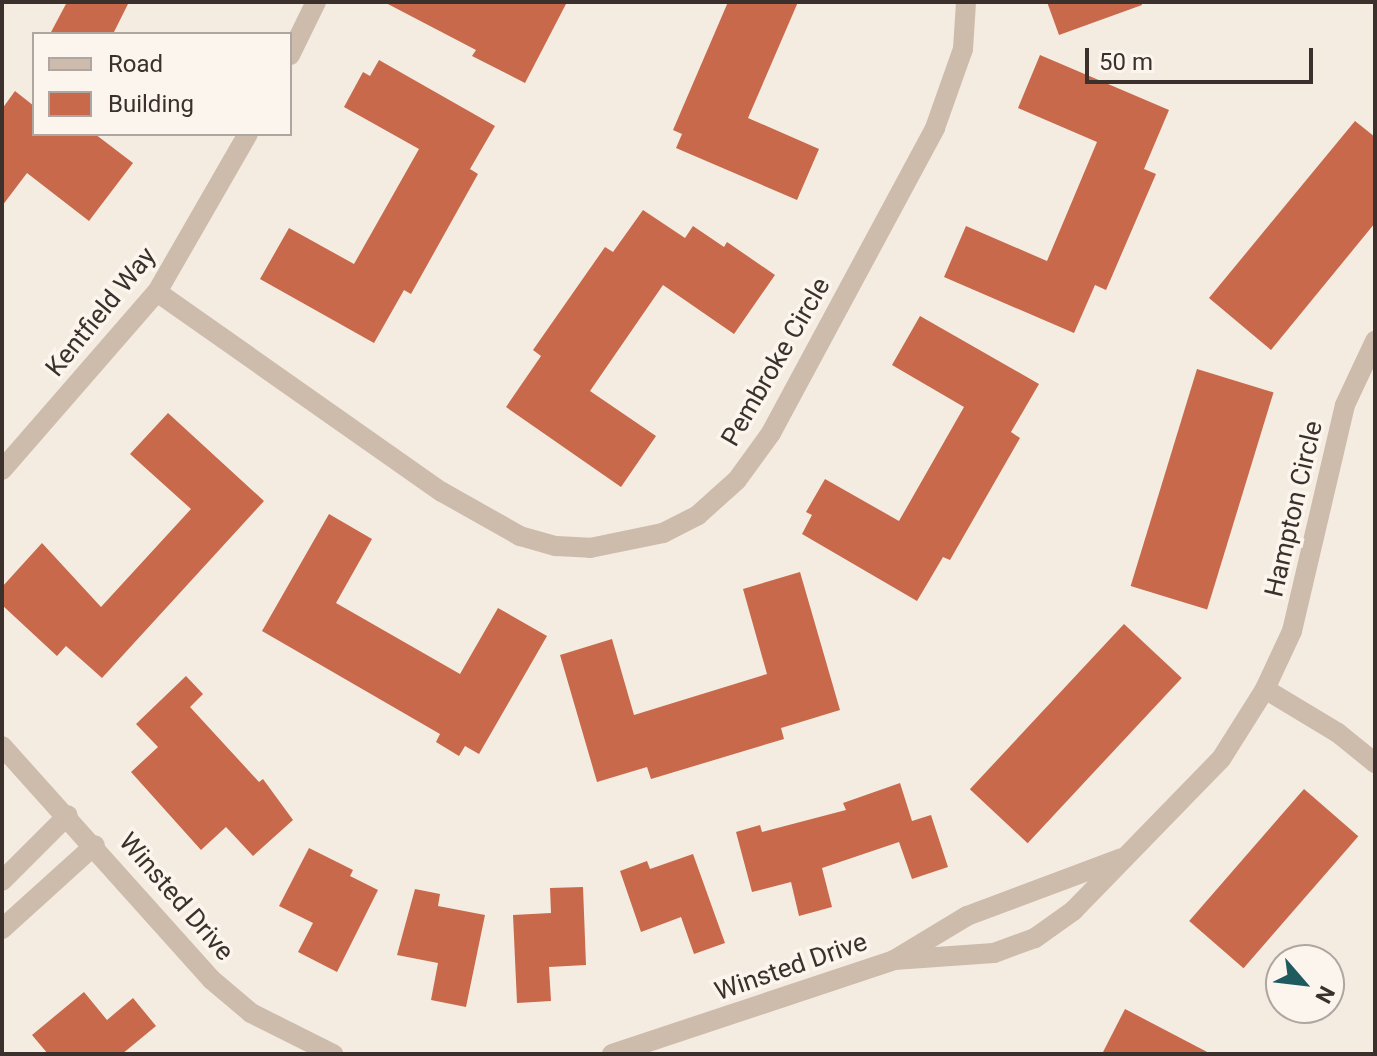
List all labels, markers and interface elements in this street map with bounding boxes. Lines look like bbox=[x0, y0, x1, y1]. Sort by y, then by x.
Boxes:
legend bbox=[32, 32, 292, 136]
scale bar bbox=[1089, 32, 1317, 82]
text: 50 m bbox=[1099, 48, 1153, 76]
text: Road bbox=[108, 50, 163, 78]
text: Building bbox=[108, 90, 194, 118]
street label: Kentfield Way bbox=[39, 241, 163, 383]
street label: Pembroke Circle bbox=[715, 272, 837, 452]
street label: Hampton Circle bbox=[1259, 418, 1329, 600]
street label: Winsted Drive bbox=[112, 827, 240, 967]
street label: Winsted Drive bbox=[711, 926, 871, 1008]
north arrow bbox=[1265, 944, 1345, 1024]
text: N bbox=[1310, 982, 1340, 1007]

